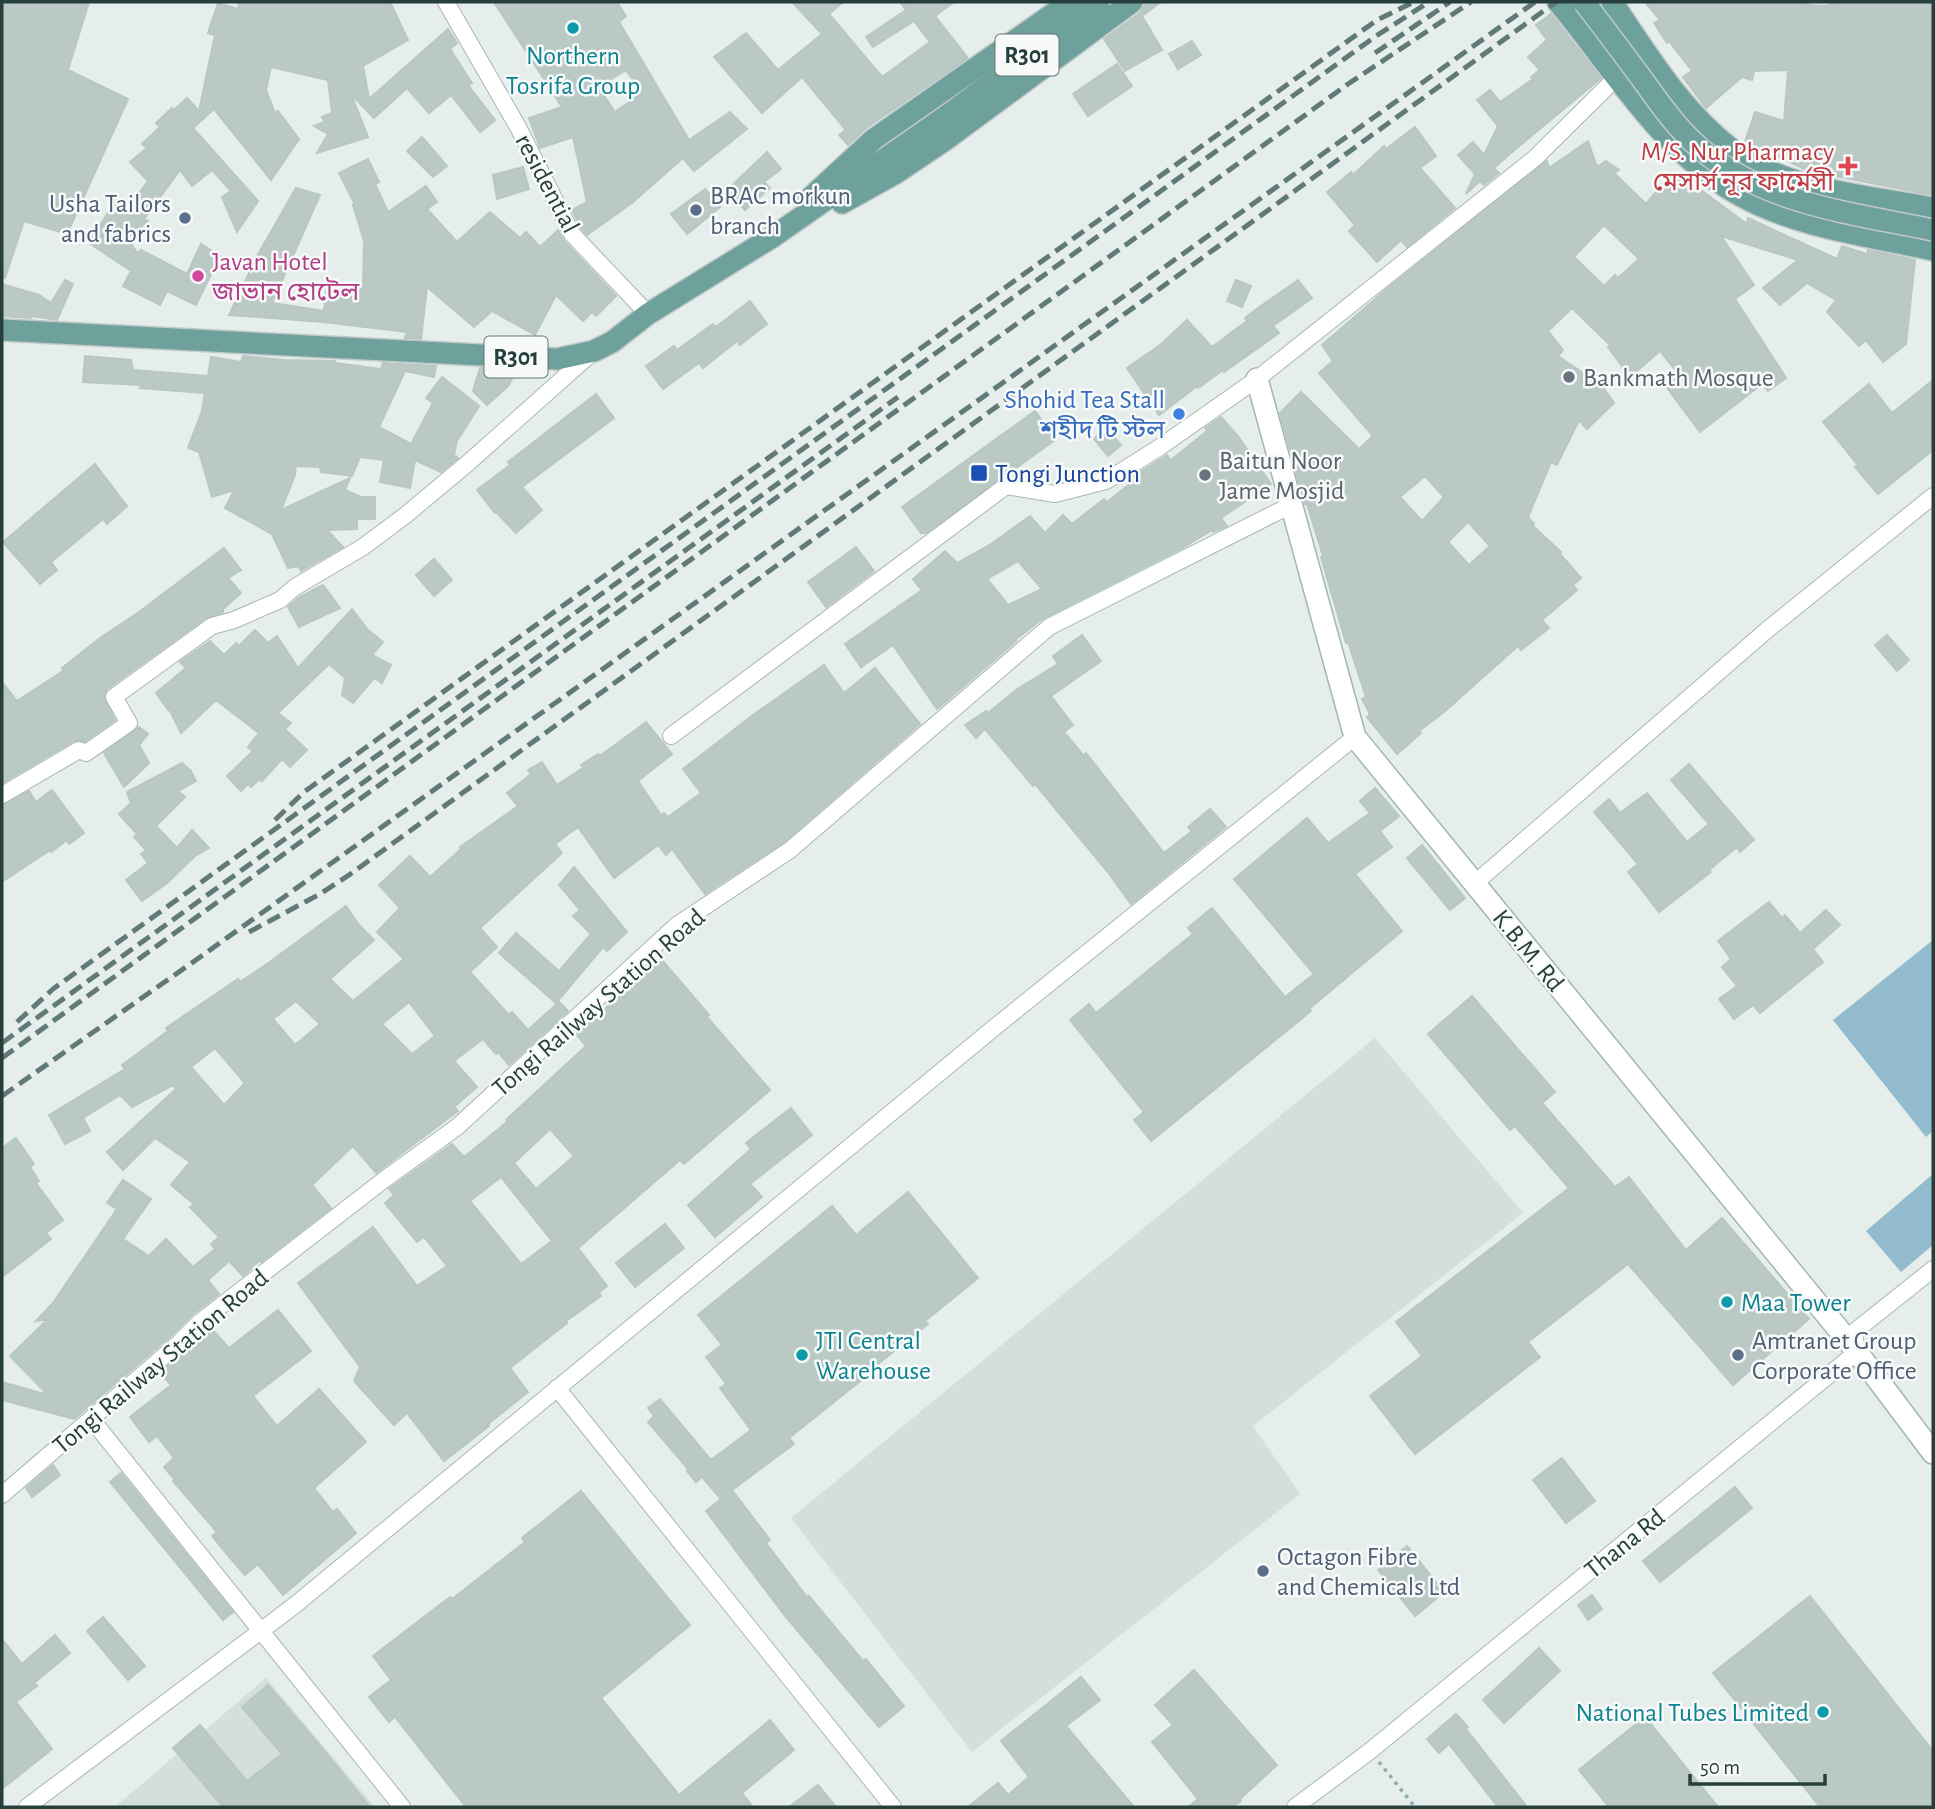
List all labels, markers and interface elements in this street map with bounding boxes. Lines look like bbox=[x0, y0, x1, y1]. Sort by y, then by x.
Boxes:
marker: Northern Tosrifa Group bbox=[565, 20, 581, 36]
road number: R301 bbox=[996, 34, 1058, 76]
place label: Northern Tosrifa Group bbox=[506, 43, 640, 99]
street label: residential bbox=[510, 130, 584, 237]
place label: M/S. Nur Pharmacy মেসার্স নূর ফার্মেসী bbox=[1641, 139, 1835, 197]
marker: M/S. Nur Pharmacy মেসার্স নূর ফার্মেসী bbox=[1840, 158, 1856, 174]
place label: BRAC morkun branch bbox=[710, 183, 851, 239]
place label: Usha Tailors and fabrics bbox=[49, 191, 171, 247]
marker: BRAC morkun branch bbox=[688, 202, 704, 218]
marker: Usha Tailors and fabrics bbox=[177, 210, 193, 226]
place label: Javan Hotel জাভান হোটেল bbox=[211, 249, 360, 305]
marker: Javan Hotel জাভান হোটেল bbox=[190, 268, 206, 284]
road number: R301 bbox=[484, 336, 548, 378]
place label: Bankmath Mosque bbox=[1583, 365, 1774, 391]
marker: Bankmath Mosque bbox=[1561, 369, 1577, 385]
place label: Shohid Tea Stall শহীদ টি স্টল bbox=[1004, 387, 1166, 443]
marker: Shohid Tea Stall শহীদ টি স্টল bbox=[1171, 406, 1187, 422]
place label: Baitun Noor Jame Mosjid bbox=[1219, 448, 1344, 504]
place label: Tongi Junction bbox=[995, 461, 1140, 487]
marker: Tongi Junction bbox=[969, 463, 989, 483]
marker: Baitun Noor Jame Mosjid bbox=[1197, 467, 1213, 483]
street label: Tongi Railway Station Road bbox=[487, 904, 710, 1102]
street label: K.B.M. Rd bbox=[1488, 905, 1569, 996]
street label: Tongi Railway Station Road bbox=[48, 1264, 273, 1459]
place label: Maa Tower bbox=[1741, 1290, 1851, 1316]
marker: Maa Tower bbox=[1719, 1294, 1735, 1310]
place label: JTI Central Warehouse bbox=[816, 1328, 931, 1384]
place label: Amtranet Group Corporate Office bbox=[1752, 1328, 1917, 1384]
marker: JTI Central Warehouse bbox=[794, 1347, 810, 1363]
marker: Amtranet Group Corporate Office bbox=[1730, 1347, 1746, 1363]
street label: Thana Rd bbox=[1580, 1504, 1670, 1584]
place label: Octagon Fibre and Chemicals Ltd bbox=[1277, 1544, 1460, 1600]
marker: Octagon Fibre and Chemicals Ltd bbox=[1255, 1563, 1271, 1579]
place label: National Tubes Limited bbox=[1576, 1700, 1809, 1726]
marker: National Tubes Limited bbox=[1815, 1704, 1831, 1720]
scale bar bbox=[1690, 1742, 1825, 1786]
text: 50 m bbox=[1700, 1757, 1740, 1778]

